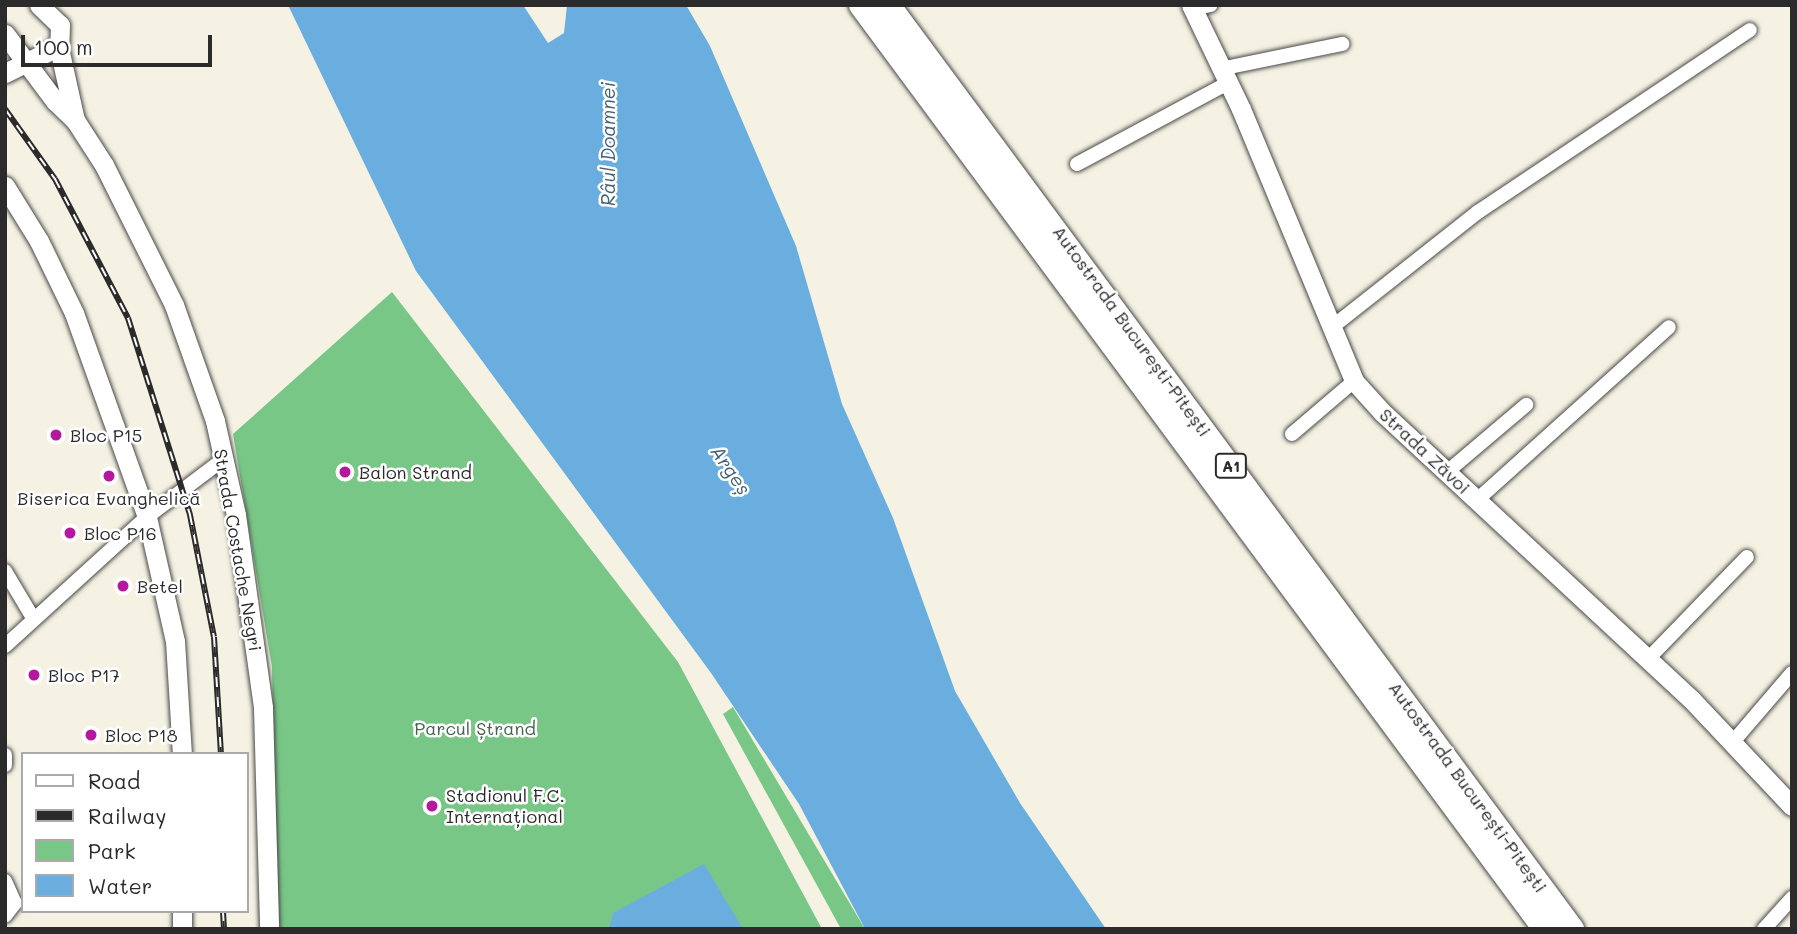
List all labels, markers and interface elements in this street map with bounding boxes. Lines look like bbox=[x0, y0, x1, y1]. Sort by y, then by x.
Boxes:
scale bar bbox=[24, 21, 215, 65]
text: 100 m bbox=[34, 33, 93, 60]
water label: Râul Doamnei bbox=[597, 82, 619, 206]
street label: Autostrada București-Pitești bbox=[1048, 221, 1216, 441]
street label: Strada Zăvoi bbox=[1375, 404, 1475, 498]
place label: Bloc P15 bbox=[70, 424, 142, 446]
marker: Bloc P15 bbox=[48, 427, 64, 443]
water label: Argeș bbox=[706, 441, 756, 499]
street label: Strada Costache Negri bbox=[210, 447, 266, 653]
road number: A1 bbox=[1214, 453, 1248, 478]
place label: Balon Strand bbox=[359, 461, 472, 483]
marker: Balon Strand bbox=[337, 464, 353, 480]
marker: Biserica Evanghelică bbox=[101, 468, 117, 484]
place label: Biserica Evanghelică bbox=[17, 487, 201, 509]
place label: Bloc P16 bbox=[84, 522, 157, 544]
marker: Bloc P16 bbox=[62, 525, 78, 541]
place label: Betel bbox=[137, 575, 183, 597]
marker: Betel bbox=[115, 578, 131, 594]
place label: Bloc P17 bbox=[48, 664, 120, 686]
marker: Bloc P17 bbox=[26, 667, 42, 683]
street label: Autostrada București-Pitești bbox=[1384, 677, 1552, 897]
park label: Parcul Ștrand bbox=[414, 717, 536, 739]
place label: Bloc P18 bbox=[105, 724, 178, 746]
marker: Bloc P18 bbox=[83, 727, 99, 743]
legend bbox=[21, 752, 248, 913]
text: Road bbox=[88, 767, 140, 794]
place label: Stadionul F.C. Internațional bbox=[446, 785, 565, 828]
marker: Stadionul F.C. Internațional bbox=[424, 798, 440, 814]
text: Railway bbox=[88, 802, 167, 829]
text: Park bbox=[88, 837, 136, 864]
text: Water bbox=[88, 872, 152, 899]

